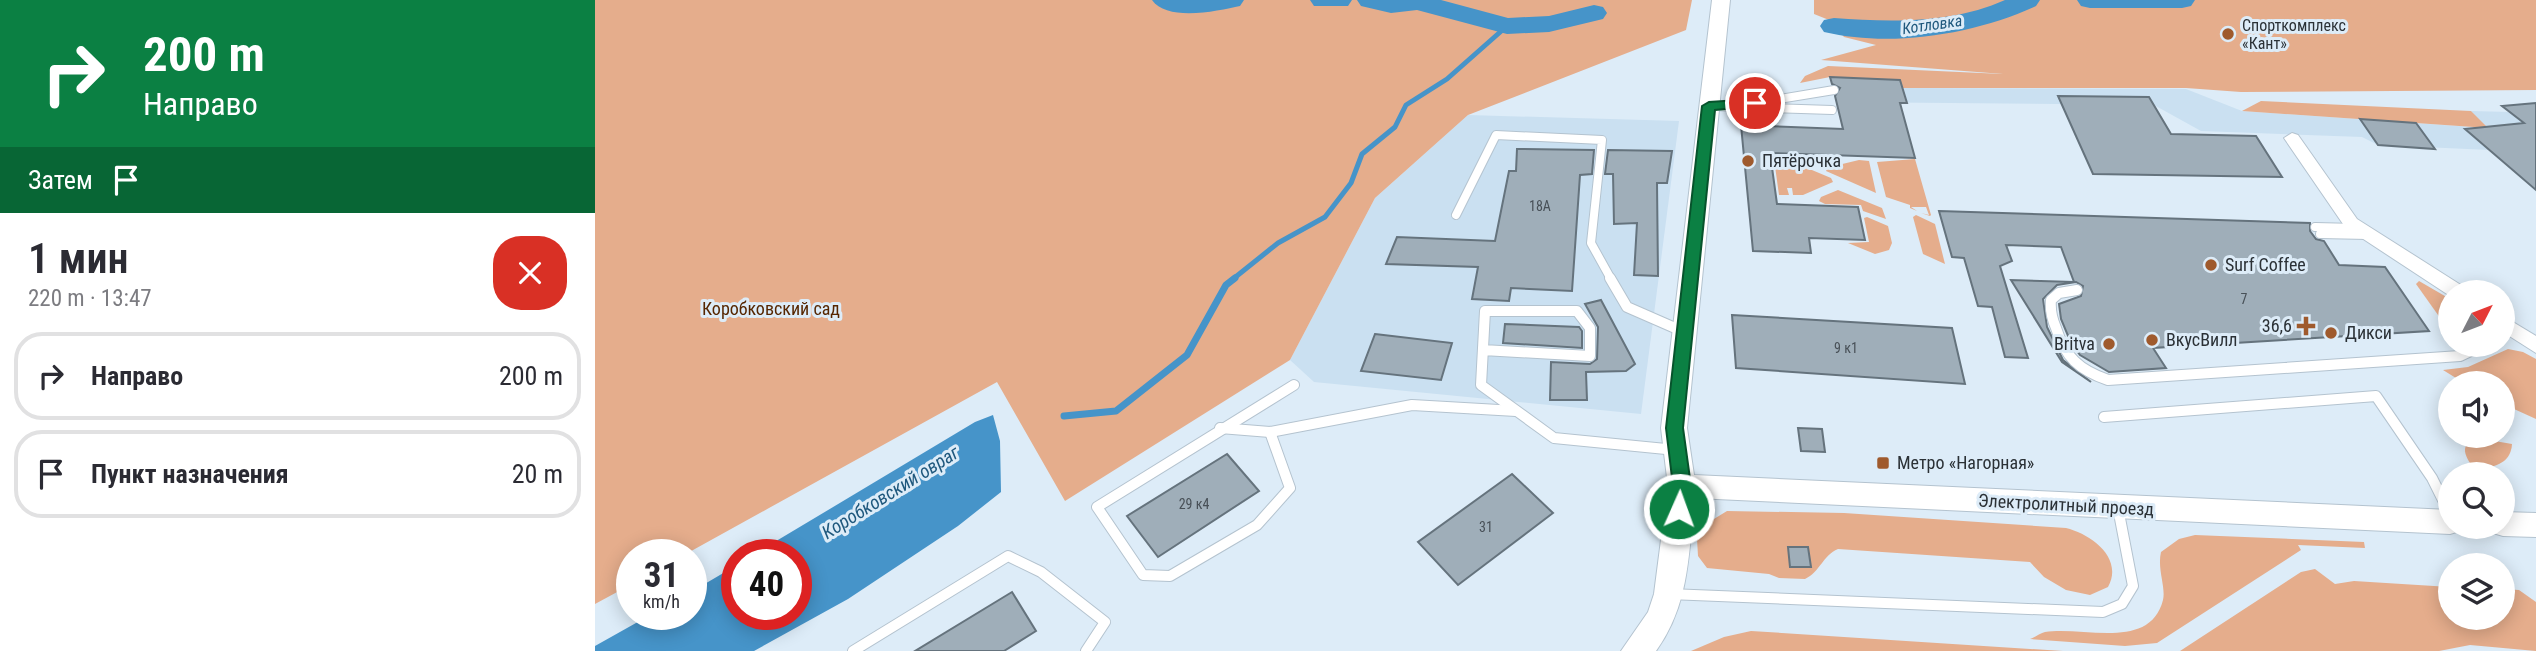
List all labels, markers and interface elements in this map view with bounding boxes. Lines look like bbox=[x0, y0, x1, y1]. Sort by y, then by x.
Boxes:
water label: Котловка bbox=[1901, 11, 1963, 38]
place label: Спорткомплекс «Кант» bbox=[2242, 16, 2346, 53]
text: 200 m bbox=[143, 26, 265, 83]
marker: Спорткомплекс «Кант» bbox=[2220, 26, 2236, 42]
icon: right bbox=[28, 28, 119, 119]
pin bbox=[1725, 73, 1785, 133]
icon: arrive bbox=[1736, 84, 1774, 122]
text: Направо bbox=[143, 85, 258, 123]
place label: Пятёрочка bbox=[1762, 150, 1841, 171]
marker: Пятёрочка bbox=[1740, 153, 1756, 169]
icon: arrive bbox=[107, 161, 145, 199]
text: Затем bbox=[28, 165, 93, 195]
house number: 18А bbox=[1529, 198, 1551, 214]
text: 1 мин bbox=[28, 234, 129, 283]
button: close bbox=[493, 236, 567, 310]
place label: Surf Coffee bbox=[2225, 254, 2306, 275]
marker: Surf Coffee bbox=[2203, 257, 2219, 273]
north arrow bbox=[2438, 280, 2515, 357]
map controls bbox=[2438, 280, 2515, 630]
text: 220 m · 13:47 bbox=[28, 285, 152, 312]
house number: 7 bbox=[2241, 291, 2248, 307]
park label: Коробковский сад bbox=[702, 298, 840, 319]
place label: 36,6 bbox=[2262, 315, 2292, 336]
marker: 36,6 bbox=[2298, 318, 2314, 334]
place label: Дикси bbox=[2345, 322, 2392, 343]
marker: Дикси bbox=[2323, 325, 2339, 341]
place label: ВкусВилл bbox=[2166, 329, 2238, 350]
marker: ВкусВилл bbox=[2144, 332, 2160, 348]
place label: Britva bbox=[2054, 333, 2095, 354]
marker: Britva bbox=[2101, 336, 2117, 352]
house number: 9 к1 bbox=[1834, 340, 1858, 356]
icon: right bbox=[32, 357, 70, 395]
text: Направо bbox=[91, 361, 183, 391]
text: 200 m bbox=[499, 361, 563, 391]
button: sound bbox=[2438, 371, 2515, 448]
water label: Коробковский овраг bbox=[817, 440, 964, 544]
place label: Метро «Нагорная» bbox=[1897, 452, 2034, 473]
icon: arrive bbox=[32, 455, 70, 493]
marker: Метро «Нагорная» bbox=[1875, 455, 1891, 471]
text: Пункт назначения bbox=[91, 459, 289, 489]
text: 20 m bbox=[512, 459, 563, 489]
button: search bbox=[2438, 462, 2515, 539]
position arrow bbox=[1642, 472, 1716, 546]
street label: Электролитный проезд bbox=[1978, 489, 2155, 520]
house number: 29 к4 bbox=[1179, 496, 1209, 512]
house number: 31 bbox=[1479, 519, 1493, 535]
speed limit sign: 40 bbox=[721, 539, 812, 630]
button: layers bbox=[2438, 553, 2515, 630]
text: 31 bbox=[644, 555, 679, 596]
text: km/h bbox=[643, 591, 680, 612]

